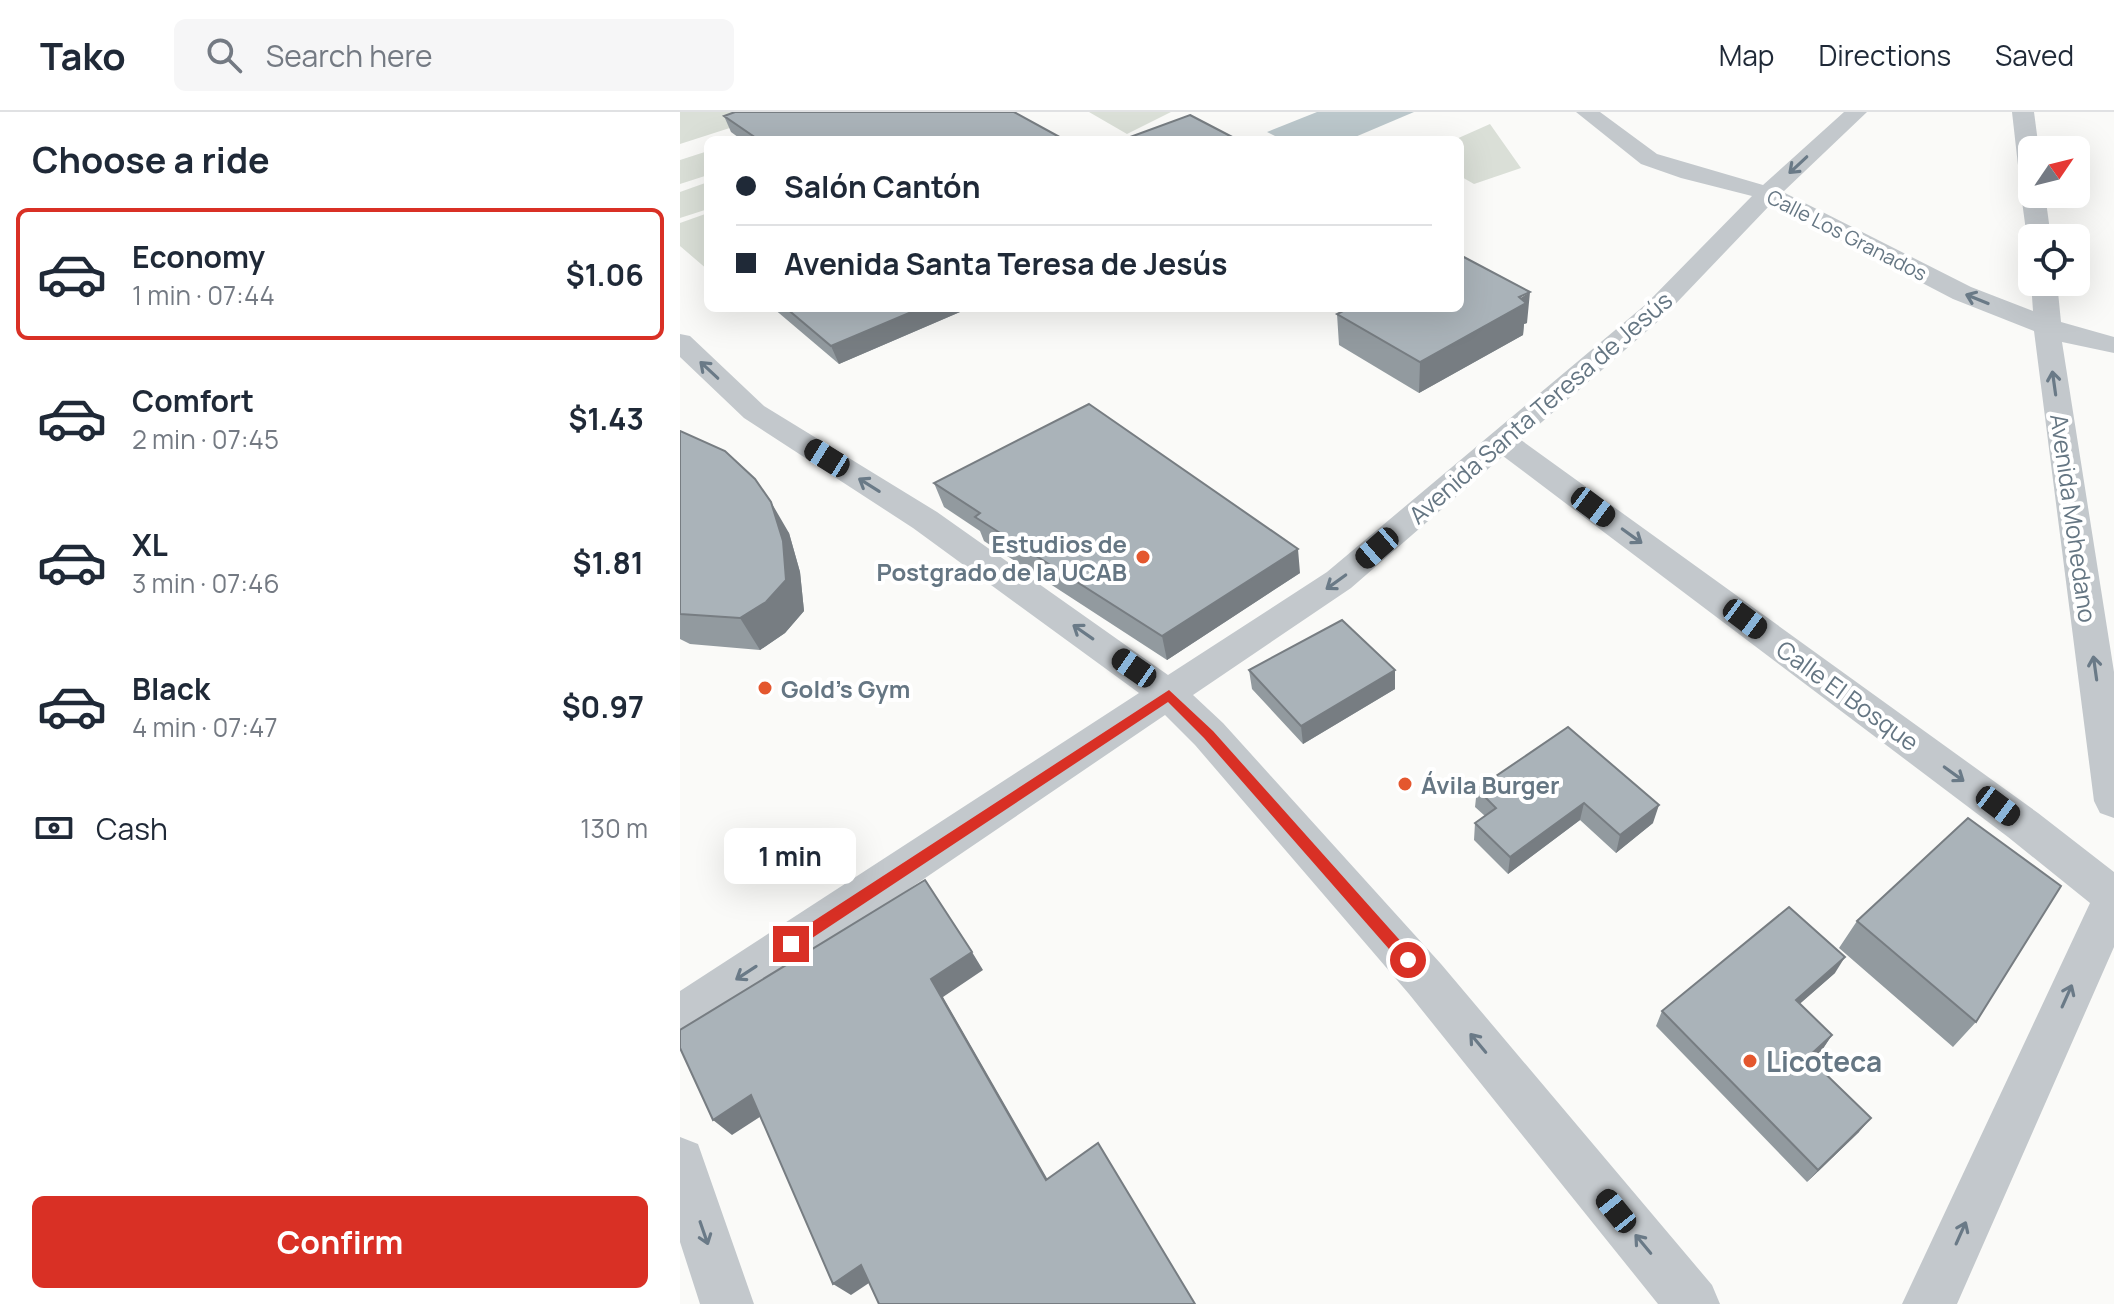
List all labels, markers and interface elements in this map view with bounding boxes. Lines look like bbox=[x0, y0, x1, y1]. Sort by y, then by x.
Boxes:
search box bbox=[174, 19, 734, 91]
text: Tako bbox=[40, 29, 126, 81]
icon: search bbox=[202, 33, 246, 77]
text: Search here bbox=[266, 35, 433, 76]
text: Map bbox=[1719, 36, 1774, 74]
text: Directions bbox=[1818, 36, 1951, 74]
text: Saved bbox=[1995, 36, 2074, 74]
text: Choose a ride bbox=[32, 135, 270, 184]
north arrow bbox=[2018, 136, 2090, 208]
map controls bbox=[2018, 136, 2090, 296]
one-way arrow bbox=[1788, 155, 1808, 174]
text: Salón Cantón bbox=[784, 166, 980, 207]
street label: Calle Los Granados bbox=[1762, 183, 1932, 287]
button: locate bbox=[2018, 224, 2090, 296]
text: Economy bbox=[132, 236, 265, 277]
icon: car bbox=[36, 238, 108, 310]
text: Avenida Santa Teresa de Jesús bbox=[784, 243, 1228, 284]
text: $1.06 bbox=[566, 254, 644, 295]
text: 1 min · 07:44 bbox=[132, 277, 275, 313]
street label: Avenida Santa Teresa de Jesús bbox=[1401, 283, 1679, 531]
one-way arrow bbox=[1965, 291, 1989, 306]
one-way arrow bbox=[699, 360, 719, 379]
one-way arrow bbox=[2046, 371, 2061, 396]
text: Comfort bbox=[132, 380, 254, 421]
icon: car bbox=[36, 382, 108, 454]
text: $1.43 bbox=[568, 398, 644, 439]
street label: Avenida Mohedano bbox=[2043, 412, 2105, 624]
text: 2 min · 07:45 bbox=[132, 421, 279, 457]
car bbox=[800, 435, 854, 481]
one-way arrow bbox=[858, 476, 881, 492]
car bbox=[1567, 483, 1619, 531]
car bbox=[1351, 523, 1403, 573]
text: XL bbox=[132, 524, 168, 565]
icon: car bbox=[36, 526, 108, 598]
place label: Estudios de Postgrado de la UCAB bbox=[876, 527, 1127, 588]
one-way arrow bbox=[1621, 527, 1642, 544]
text: $1.81 bbox=[573, 542, 644, 583]
marker: Estudios de Postgrado de la UCAB bbox=[1134, 548, 1152, 566]
text: 3 min · 07:46 bbox=[132, 565, 280, 601]
one-way arrow bbox=[1325, 573, 1347, 590]
car bbox=[1719, 595, 1771, 643]
one-way arrow bbox=[1073, 624, 1094, 641]
street label: Calle El Bosque bbox=[1770, 632, 1926, 758]
car bbox=[1107, 644, 1161, 692]
one-way arrow bbox=[2087, 656, 2102, 681]
text: Black bbox=[132, 668, 210, 709]
icon: car bbox=[36, 670, 108, 742]
place label: Gold's Gym bbox=[781, 672, 910, 705]
marker: Gold's Gym bbox=[756, 679, 774, 697]
text: $0.97 bbox=[562, 686, 644, 727]
text: 4 min · 07:47 bbox=[132, 709, 277, 745]
one-way arrow bbox=[1942, 765, 1964, 782]
place label: Ávila Burger bbox=[1421, 768, 1560, 801]
marker: Ávila Burger bbox=[1396, 775, 1414, 793]
car bbox=[1972, 782, 2024, 830]
icon: cash bbox=[32, 806, 76, 850]
text: Cash bbox=[96, 808, 168, 849]
text: 130 m bbox=[580, 810, 648, 846]
callout: 1 min bbox=[725, 828, 857, 884]
text: 1 min bbox=[758, 838, 822, 874]
route end bbox=[773, 926, 809, 962]
route start bbox=[1390, 942, 1426, 978]
one-way arrow bbox=[735, 966, 758, 982]
one-way arrow bbox=[2061, 984, 2076, 1009]
one-way arrow bbox=[1469, 1033, 1487, 1054]
place label: Licoteca bbox=[1766, 1042, 1882, 1080]
marker: Licoteca bbox=[1741, 1052, 1759, 1070]
car bbox=[1592, 1185, 1640, 1237]
button: Confirm bbox=[32, 1196, 648, 1288]
one-way arrow bbox=[697, 1220, 712, 1245]
one-way arrow bbox=[1954, 1221, 1969, 1246]
one-way arrow bbox=[1634, 1234, 1652, 1255]

